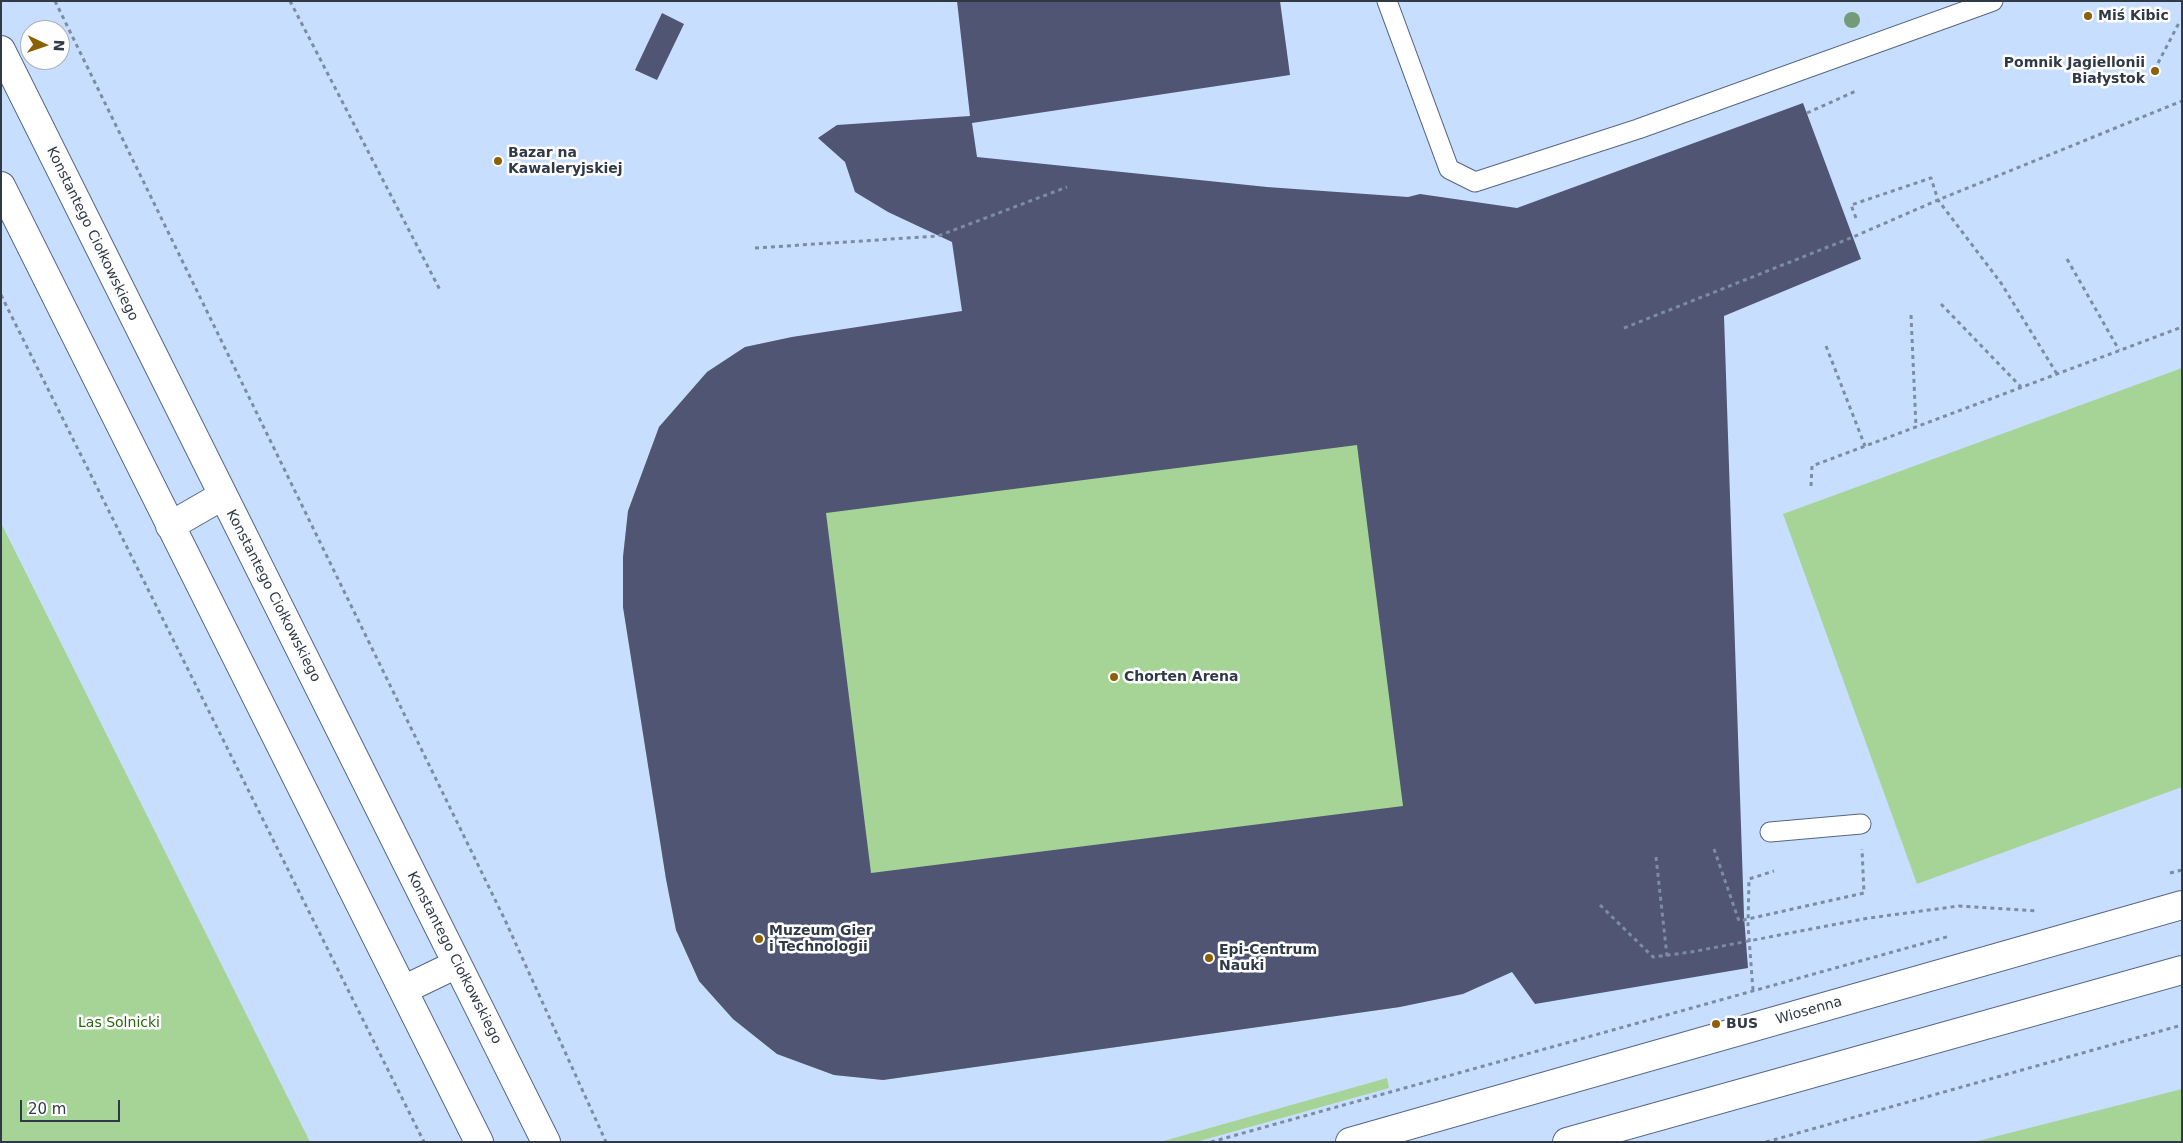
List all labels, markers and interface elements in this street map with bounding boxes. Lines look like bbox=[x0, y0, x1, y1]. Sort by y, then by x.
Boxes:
place label: Miś Kibic bbox=[2098, 8, 2169, 24]
marker: Miś Kibic bbox=[2082, 10, 2094, 22]
north arrow bbox=[20, 20, 70, 70]
text: N bbox=[51, 39, 67, 52]
place label: Pomnik Jagiellonii Białystok bbox=[2004, 55, 2145, 88]
marker: Pomnik Jagiellonii Białystok bbox=[2149, 65, 2161, 77]
street label: Konstantego Ciołkowskiego bbox=[43, 144, 141, 324]
place label: Bazar na Kawaleryjskiej bbox=[508, 145, 623, 178]
marker: Bazar na Kawaleryjskiej bbox=[492, 155, 504, 167]
street label: Konstantego Ciołkowskiego bbox=[222, 507, 324, 685]
place label: Chorten Arena bbox=[1124, 669, 1238, 685]
marker: Chorten Arena bbox=[1108, 671, 1120, 683]
street label: Konstantego Ciołkowskiego bbox=[403, 869, 505, 1047]
place label: Muzeum Gier i Technologii bbox=[769, 923, 873, 956]
marker: Muzeum Gier i Technologii bbox=[753, 933, 765, 945]
place label: Epi-Centrum Nauki bbox=[1219, 942, 1317, 974]
marker: Epi-Centrum Nauki bbox=[1203, 952, 1215, 964]
street label: Wiosenna bbox=[1774, 994, 1844, 1028]
park label: Las Solnicki bbox=[78, 1015, 160, 1031]
place label: BUS bbox=[1726, 1016, 1758, 1032]
marker: BUS bbox=[1710, 1018, 1722, 1030]
scale bar bbox=[22, 1090, 122, 1122]
text: 20 m bbox=[28, 1100, 66, 1118]

